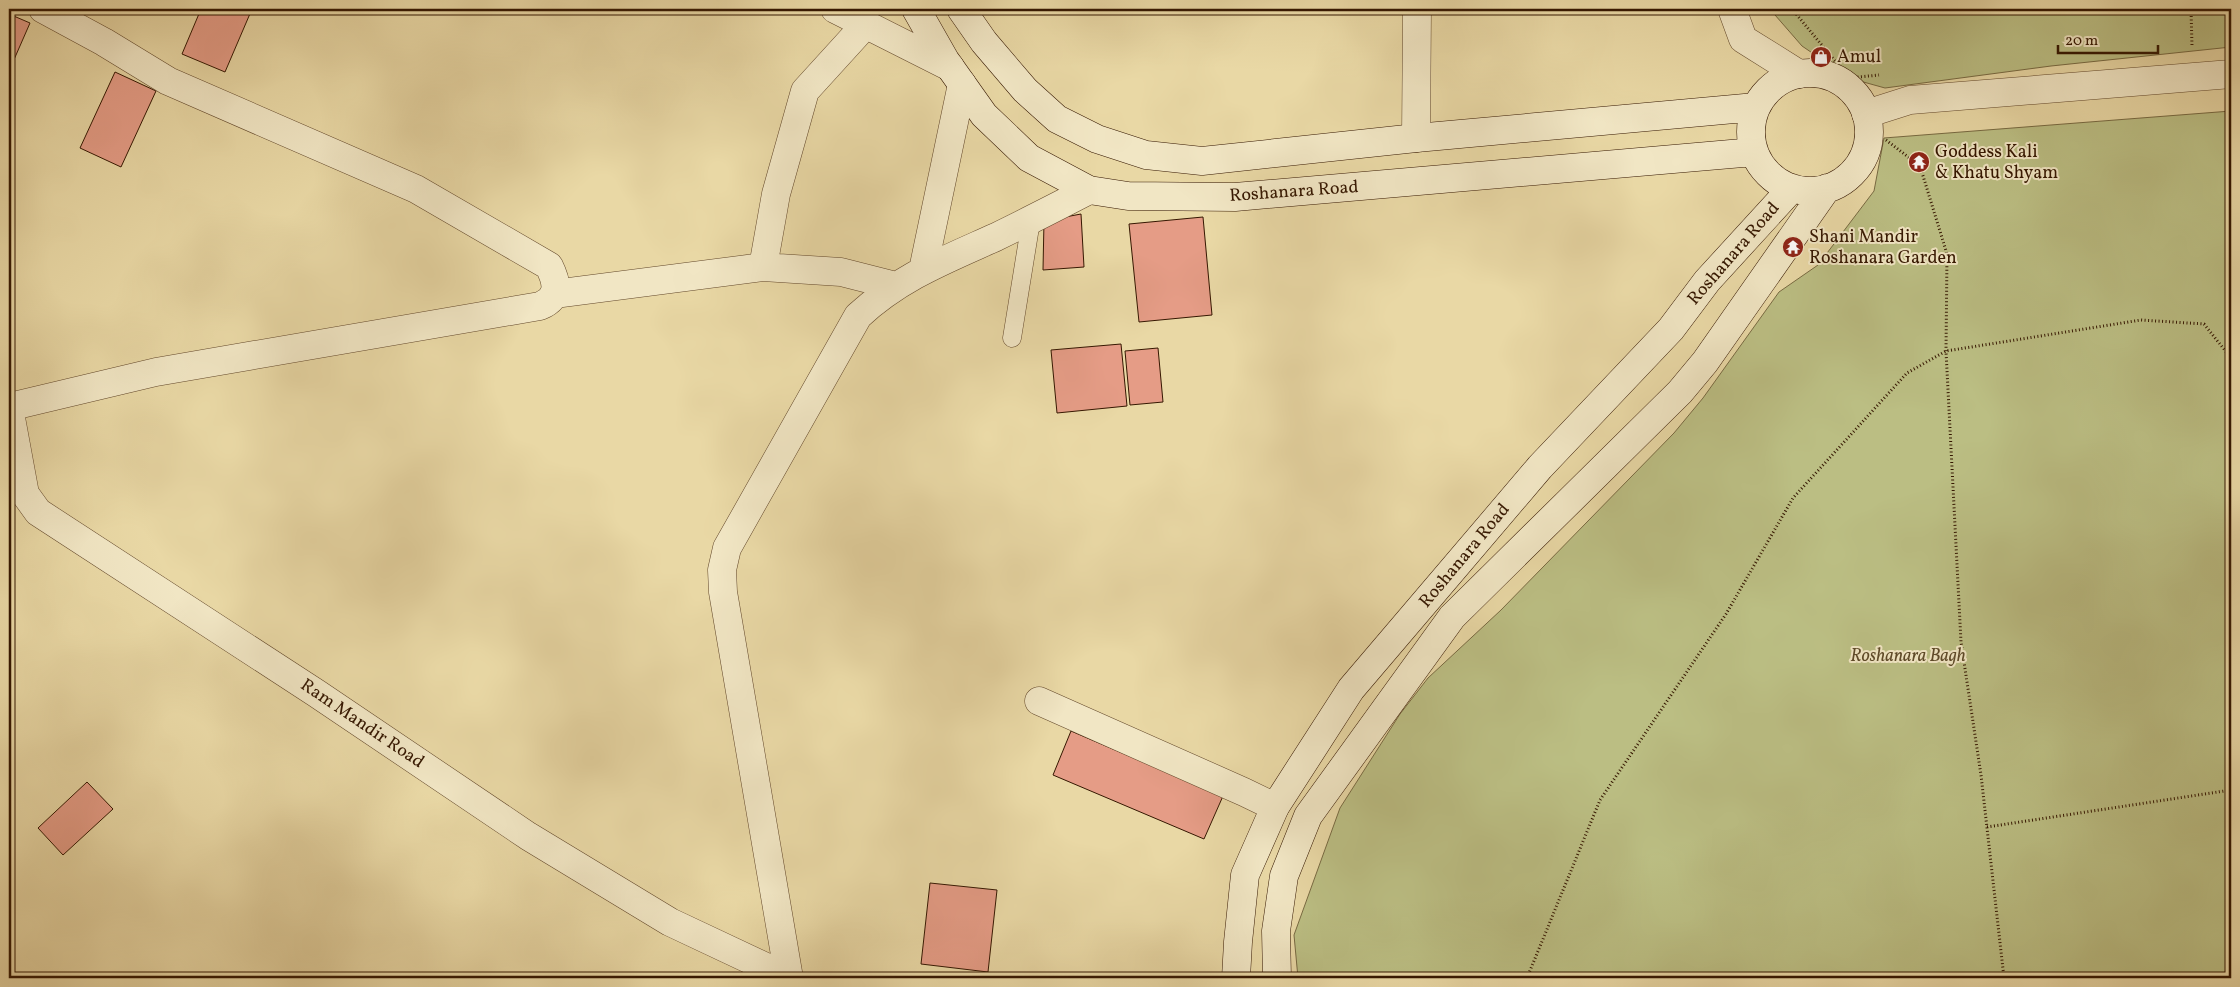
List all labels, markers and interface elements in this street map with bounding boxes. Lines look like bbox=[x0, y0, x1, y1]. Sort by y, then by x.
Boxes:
scale bar bbox=[2058, 22, 2158, 54]
text: 20 m bbox=[2065, 31, 2098, 52]
shop icon: Amul bbox=[1809, 45, 1833, 69]
place label: Amul bbox=[1837, 45, 1881, 70]
place label: Goddess Kali & Khatu Shyam bbox=[1935, 140, 2058, 186]
temple icon: Goddess Kali & Khatu Shyam bbox=[1907, 150, 1931, 174]
street label: Roshanara Road bbox=[1229, 175, 1359, 209]
street label: Roshanara Road bbox=[1682, 197, 1786, 311]
place label: Shani Mandir Roshanara Garden bbox=[1809, 225, 1957, 271]
temple icon: Shani Mandir Roshanara Garden bbox=[1781, 235, 1805, 259]
street label: Roshanara Road bbox=[1414, 498, 1516, 614]
park label: Roshanara Bagh bbox=[1850, 644, 1966, 669]
street label: Ram Mandir Road bbox=[295, 673, 429, 775]

